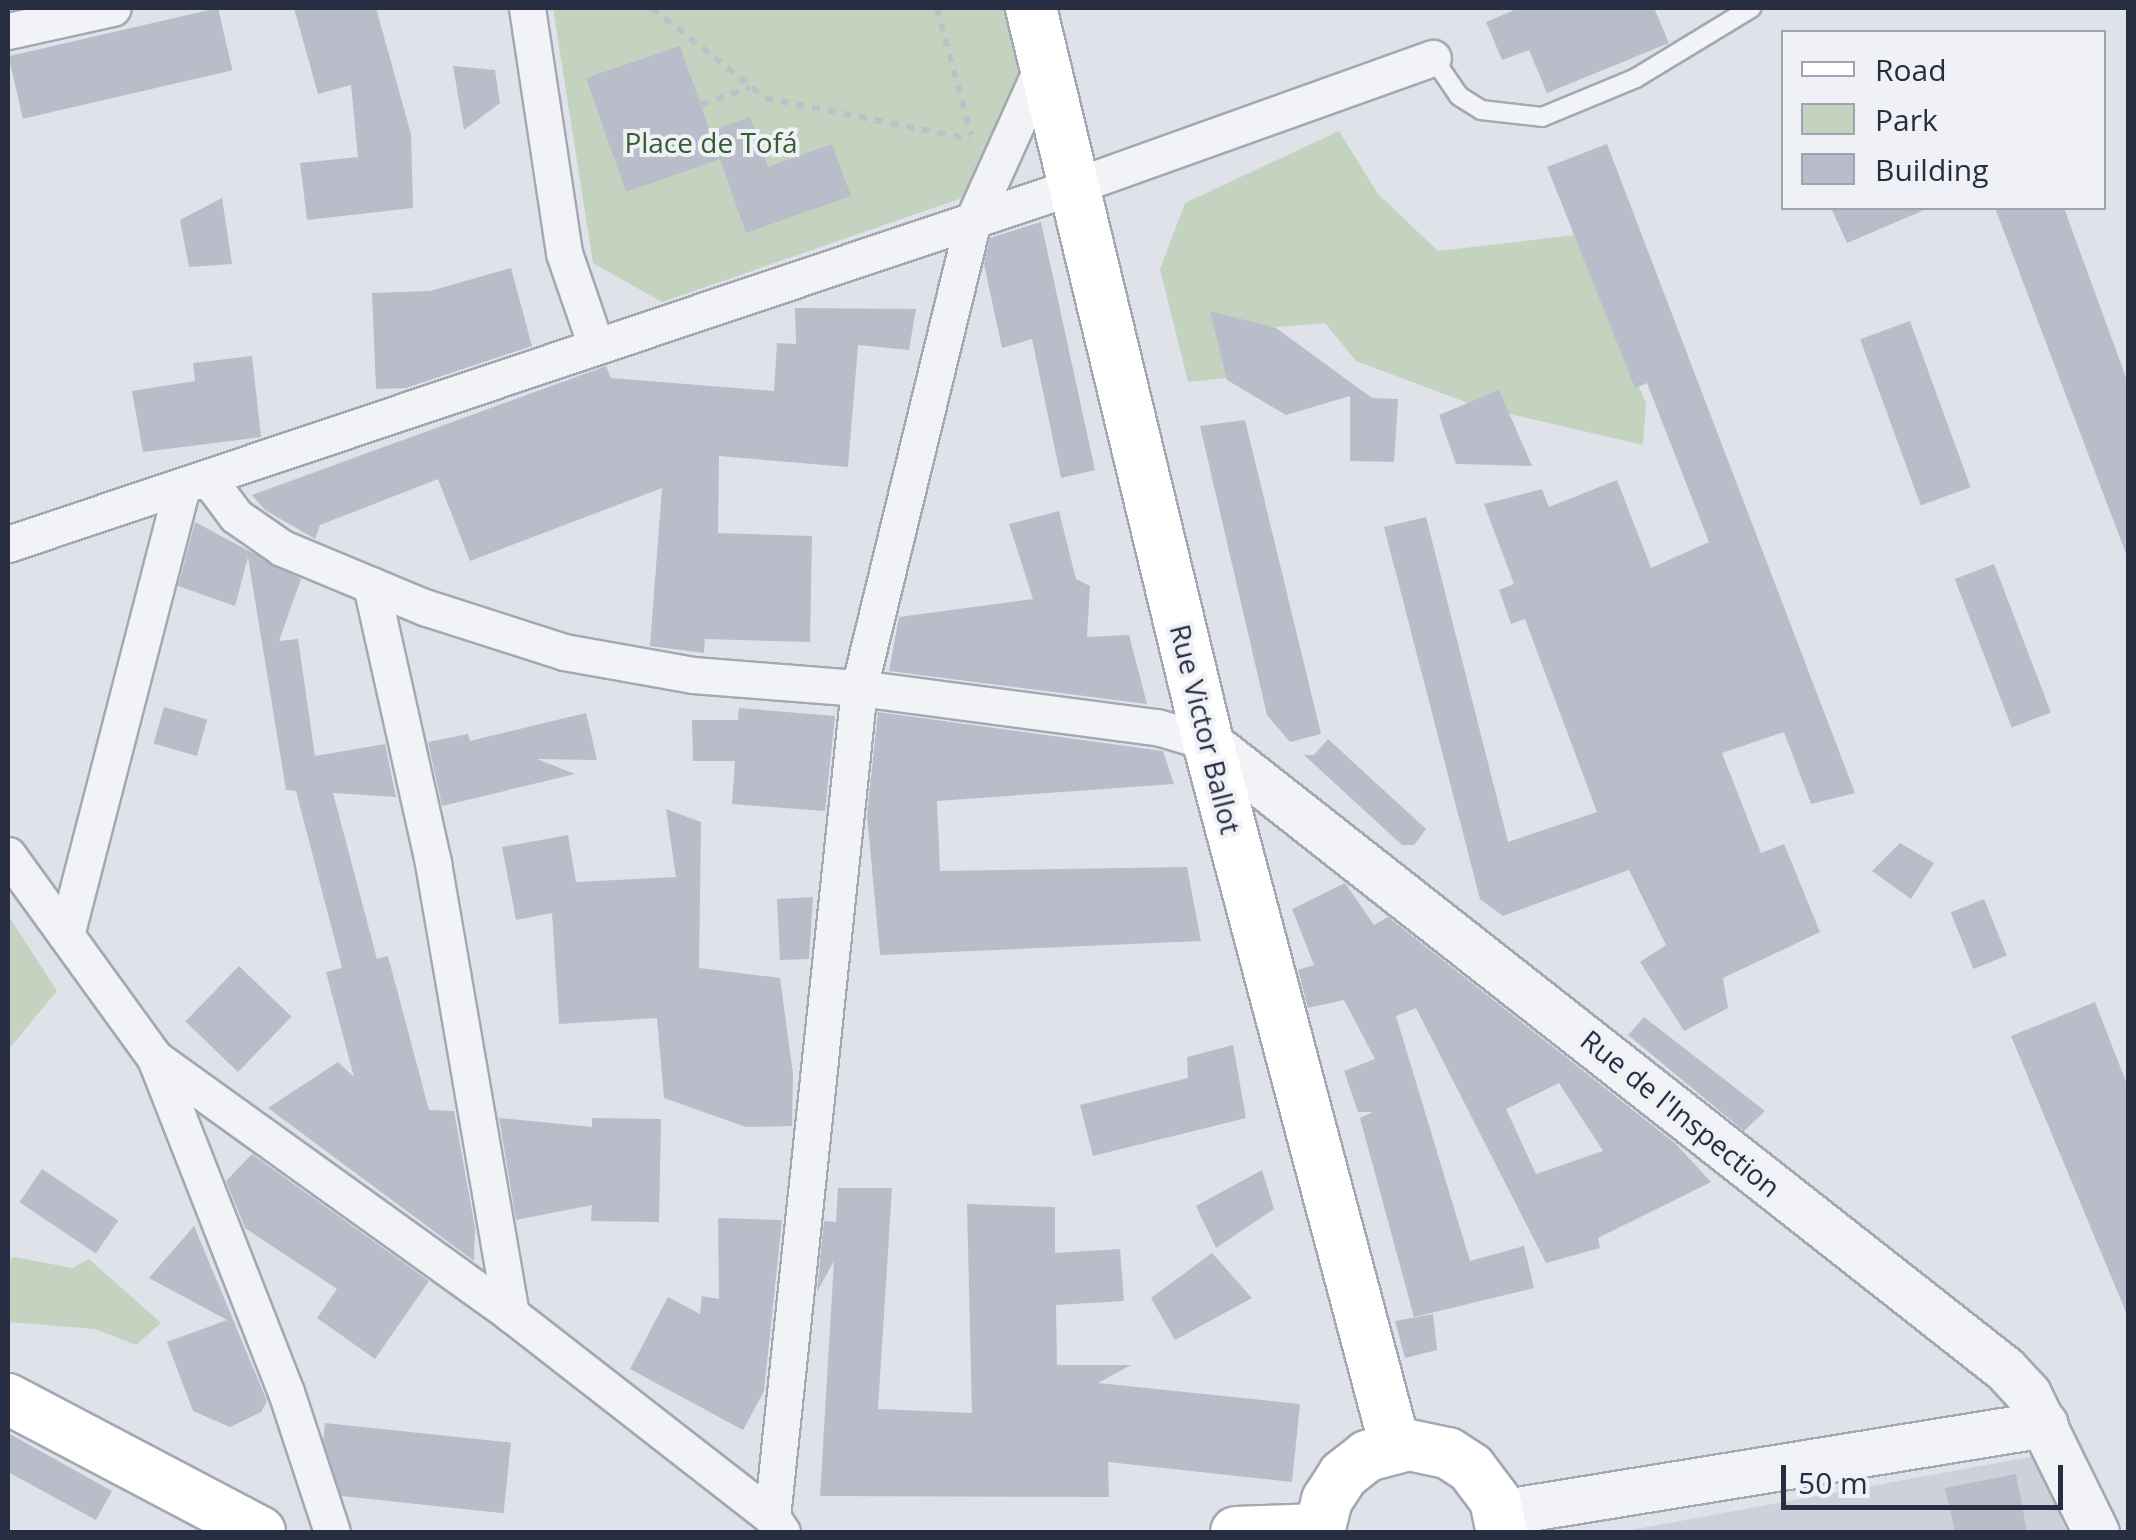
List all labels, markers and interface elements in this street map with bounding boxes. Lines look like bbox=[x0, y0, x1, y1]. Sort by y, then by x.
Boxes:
legend bbox=[1781, 30, 2106, 210]
text: Road bbox=[1875, 49, 1947, 90]
text: Park bbox=[1875, 99, 1938, 140]
park label: Place de Tofá bbox=[624, 125, 798, 159]
text: Building bbox=[1875, 149, 1989, 190]
street label: Rue Victor Ballot bbox=[1164, 621, 1248, 837]
street label: Rue de l'Inspection bbox=[1575, 1022, 1787, 1204]
scale bar bbox=[1786, 1445, 2068, 1507]
text: 50 m bbox=[1798, 1462, 1868, 1503]

